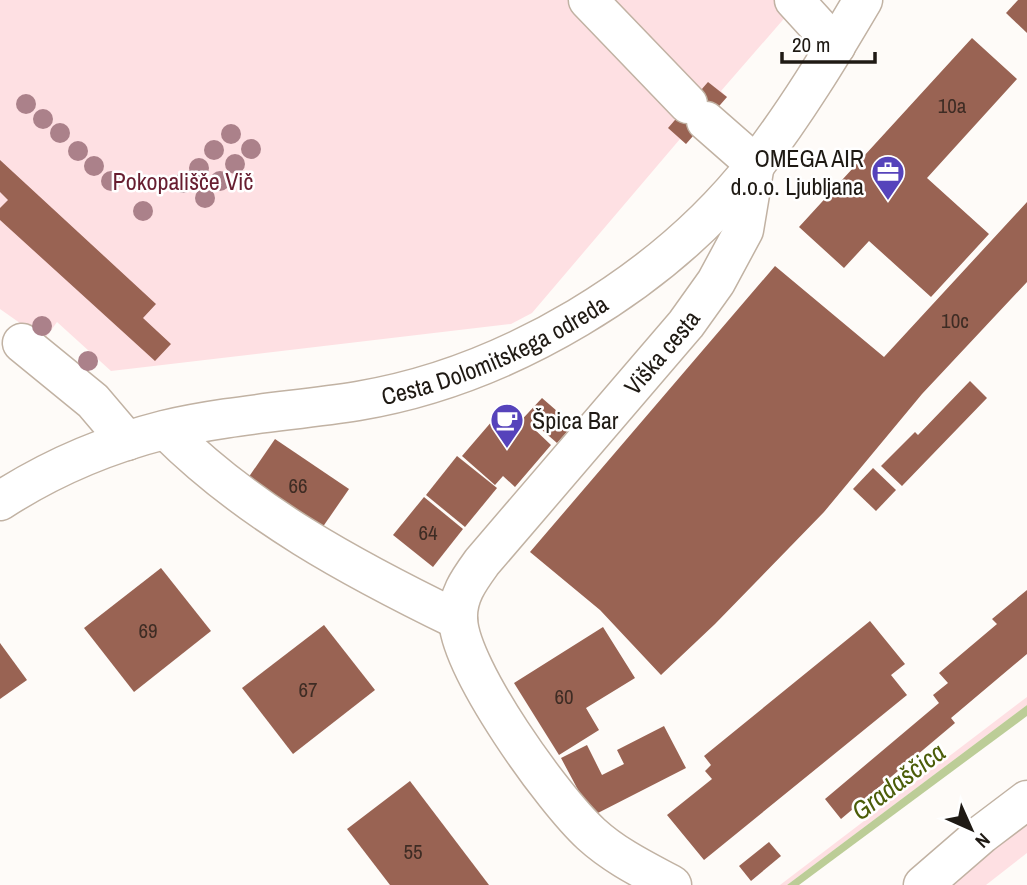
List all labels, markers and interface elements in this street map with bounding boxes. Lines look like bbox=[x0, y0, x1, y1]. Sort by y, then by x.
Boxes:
scale bar bbox=[782, 21, 875, 65]
text: 20 m bbox=[792, 30, 830, 59]
house number: 10a bbox=[938, 91, 967, 120]
place label: OMEGA AIR d.o.o. Ljubljana bbox=[731, 142, 864, 202]
office icon: OMEGA AIR d.o.o. Ljubljana bbox=[869, 153, 907, 202]
park label: Pokopališče Vič bbox=[113, 165, 254, 197]
street label: Cesta Dolomitskega odreda bbox=[378, 287, 614, 412]
street label: Viška cesta bbox=[616, 304, 707, 401]
house number: 10c bbox=[941, 306, 969, 335]
cafe icon: Špica Bar bbox=[488, 401, 526, 450]
place label: Špica Bar bbox=[532, 404, 619, 436]
house number: 66 bbox=[288, 471, 308, 500]
house number: 64 bbox=[418, 518, 438, 547]
house number: 69 bbox=[138, 616, 158, 645]
house number: 67 bbox=[298, 675, 318, 704]
house number: 60 bbox=[554, 682, 574, 711]
water label: Gradaščica bbox=[844, 734, 952, 828]
north arrow bbox=[936, 794, 1006, 864]
text: N bbox=[970, 828, 996, 854]
house number: 55 bbox=[403, 837, 423, 866]

